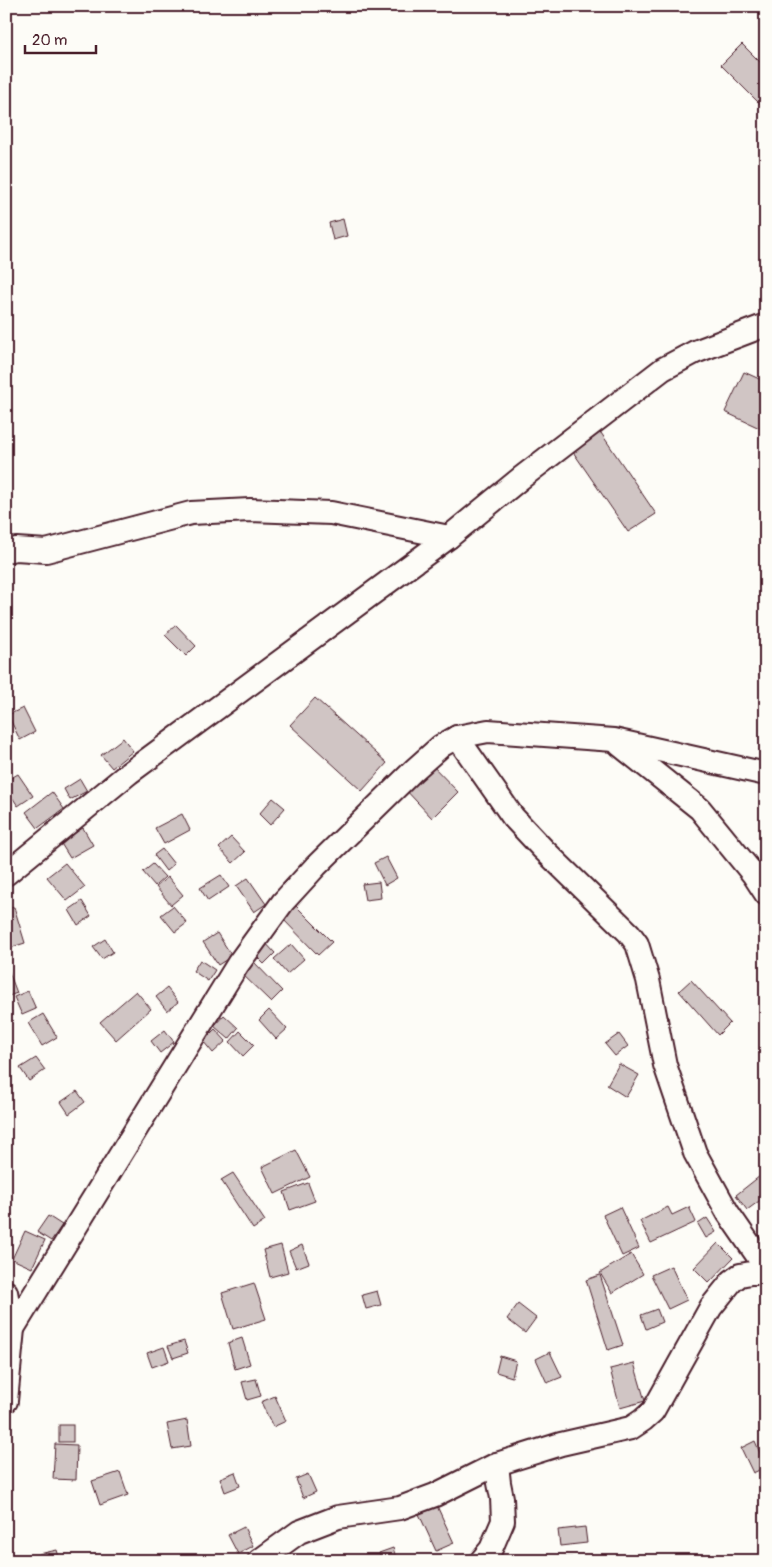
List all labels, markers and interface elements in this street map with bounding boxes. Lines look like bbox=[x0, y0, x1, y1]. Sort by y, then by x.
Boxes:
scale bar bbox=[25, 22, 96, 54]
text: 20 m bbox=[32, 31, 67, 50]

